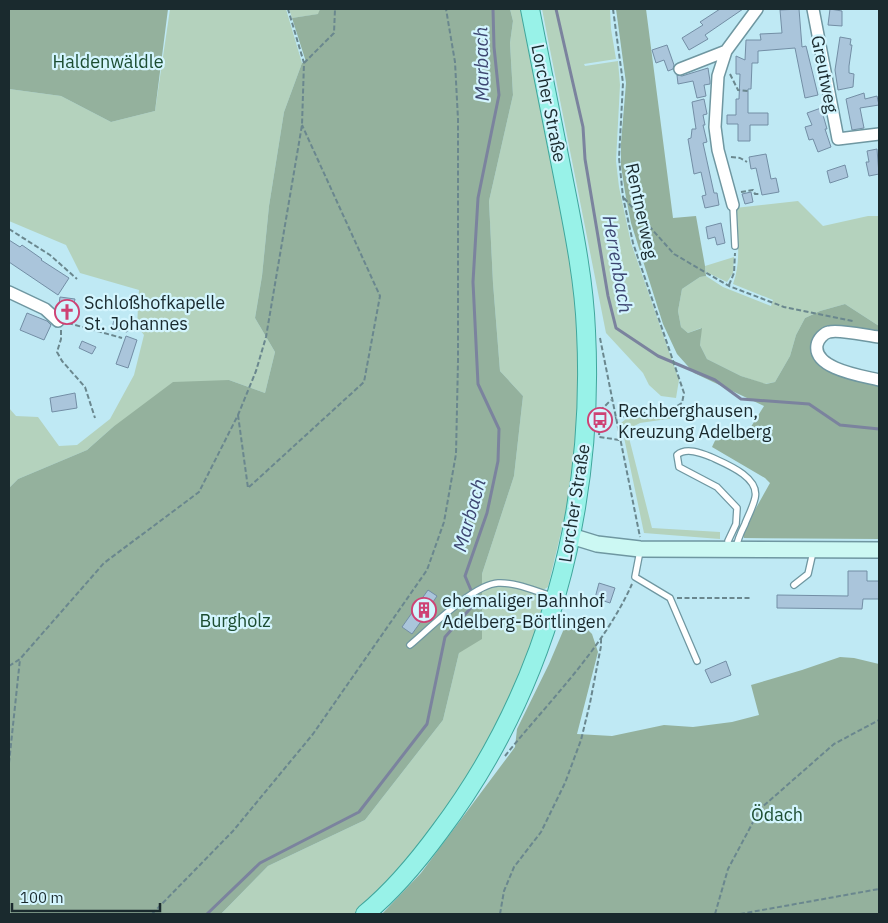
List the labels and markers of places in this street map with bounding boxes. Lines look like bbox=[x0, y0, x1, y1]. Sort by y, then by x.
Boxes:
place label: Schloßhofkapelle St. Johannes bbox=[84, 291, 225, 335]
church icon: Schloßhofkapelle St. Johannes bbox=[54, 299, 80, 325]
place label: Rechberghausen, Kreuzung Adelberg bbox=[618, 399, 772, 443]
bus stop icon: Rechberghausen, Kreuzung Adelberg bbox=[587, 407, 613, 433]
place label: ehemaliger Bahnhof Adelberg-Börtlingen bbox=[442, 589, 606, 633]
building icon: ehemaliger Bahnhof Adelberg-Börtlingen bbox=[411, 597, 437, 623]

